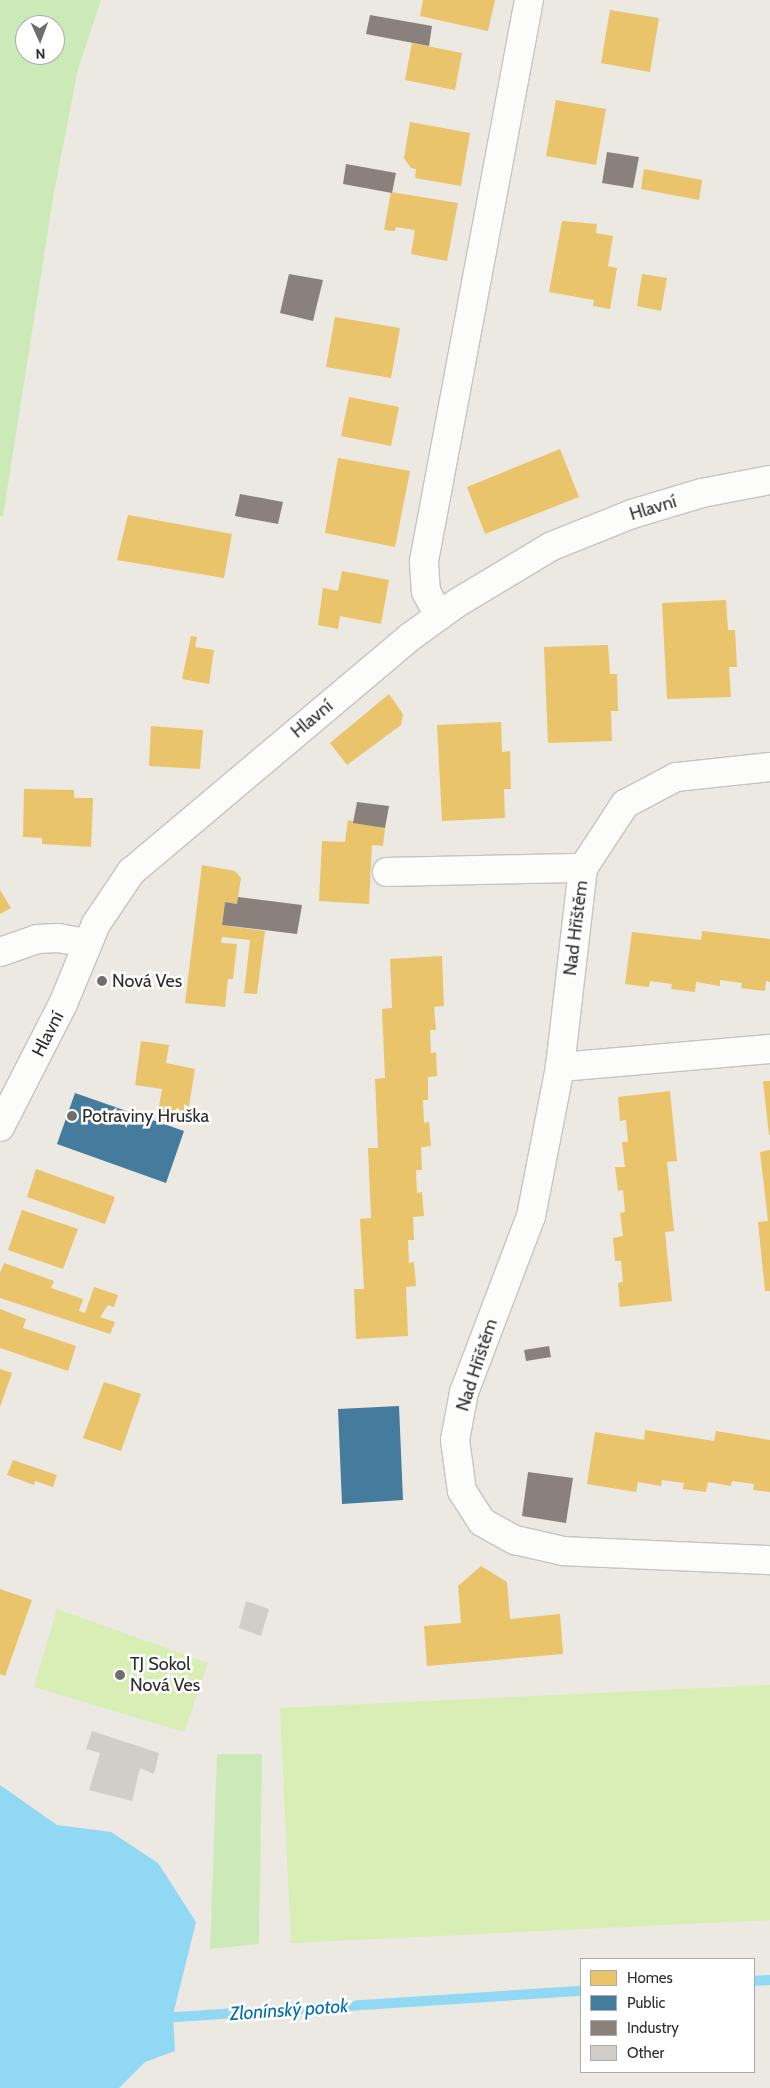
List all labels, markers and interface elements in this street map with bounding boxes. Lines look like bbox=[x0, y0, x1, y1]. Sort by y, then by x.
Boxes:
north arrow bbox=[15, 15, 65, 65]
text: N bbox=[35, 45, 46, 63]
street label: Hlavní bbox=[627, 491, 679, 525]
street label: Hlavní bbox=[287, 695, 337, 743]
street label: Nad Hřištěm bbox=[559, 879, 593, 977]
place label: Nová Ves bbox=[112, 970, 182, 992]
marker: Nová Ves bbox=[96, 975, 108, 987]
street label: Hlavní bbox=[28, 1008, 68, 1060]
place label: Potraviny Hruška bbox=[82, 1105, 209, 1127]
marker: Potraviny Hruška bbox=[66, 1110, 78, 1122]
street label: Nad Hřištěm bbox=[452, 1316, 502, 1414]
place label: TJ Sokol Nová Ves bbox=[130, 1654, 200, 1696]
marker: TJ Sokol Nová Ves bbox=[114, 1669, 126, 1681]
legend bbox=[580, 1958, 755, 2073]
text: Homes bbox=[627, 1969, 673, 1987]
water label: Zlonínský potok bbox=[229, 1994, 349, 2026]
text: Public bbox=[627, 1994, 665, 2012]
text: Industry bbox=[627, 2019, 679, 2037]
text: Other bbox=[627, 2044, 664, 2062]

